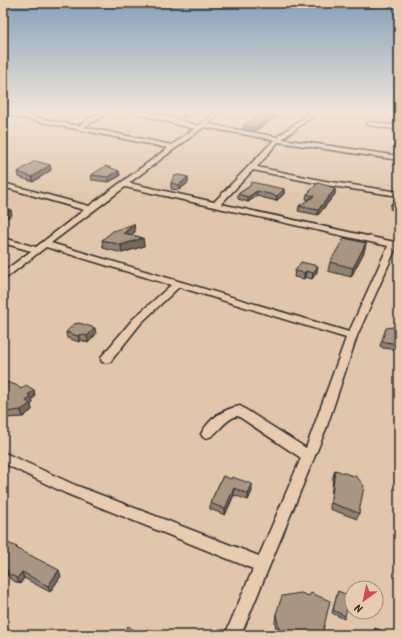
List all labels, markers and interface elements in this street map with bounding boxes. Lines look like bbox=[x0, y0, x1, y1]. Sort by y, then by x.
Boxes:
north arrow bbox=[344, 580, 384, 620]
text: N bbox=[351, 598, 367, 617]

